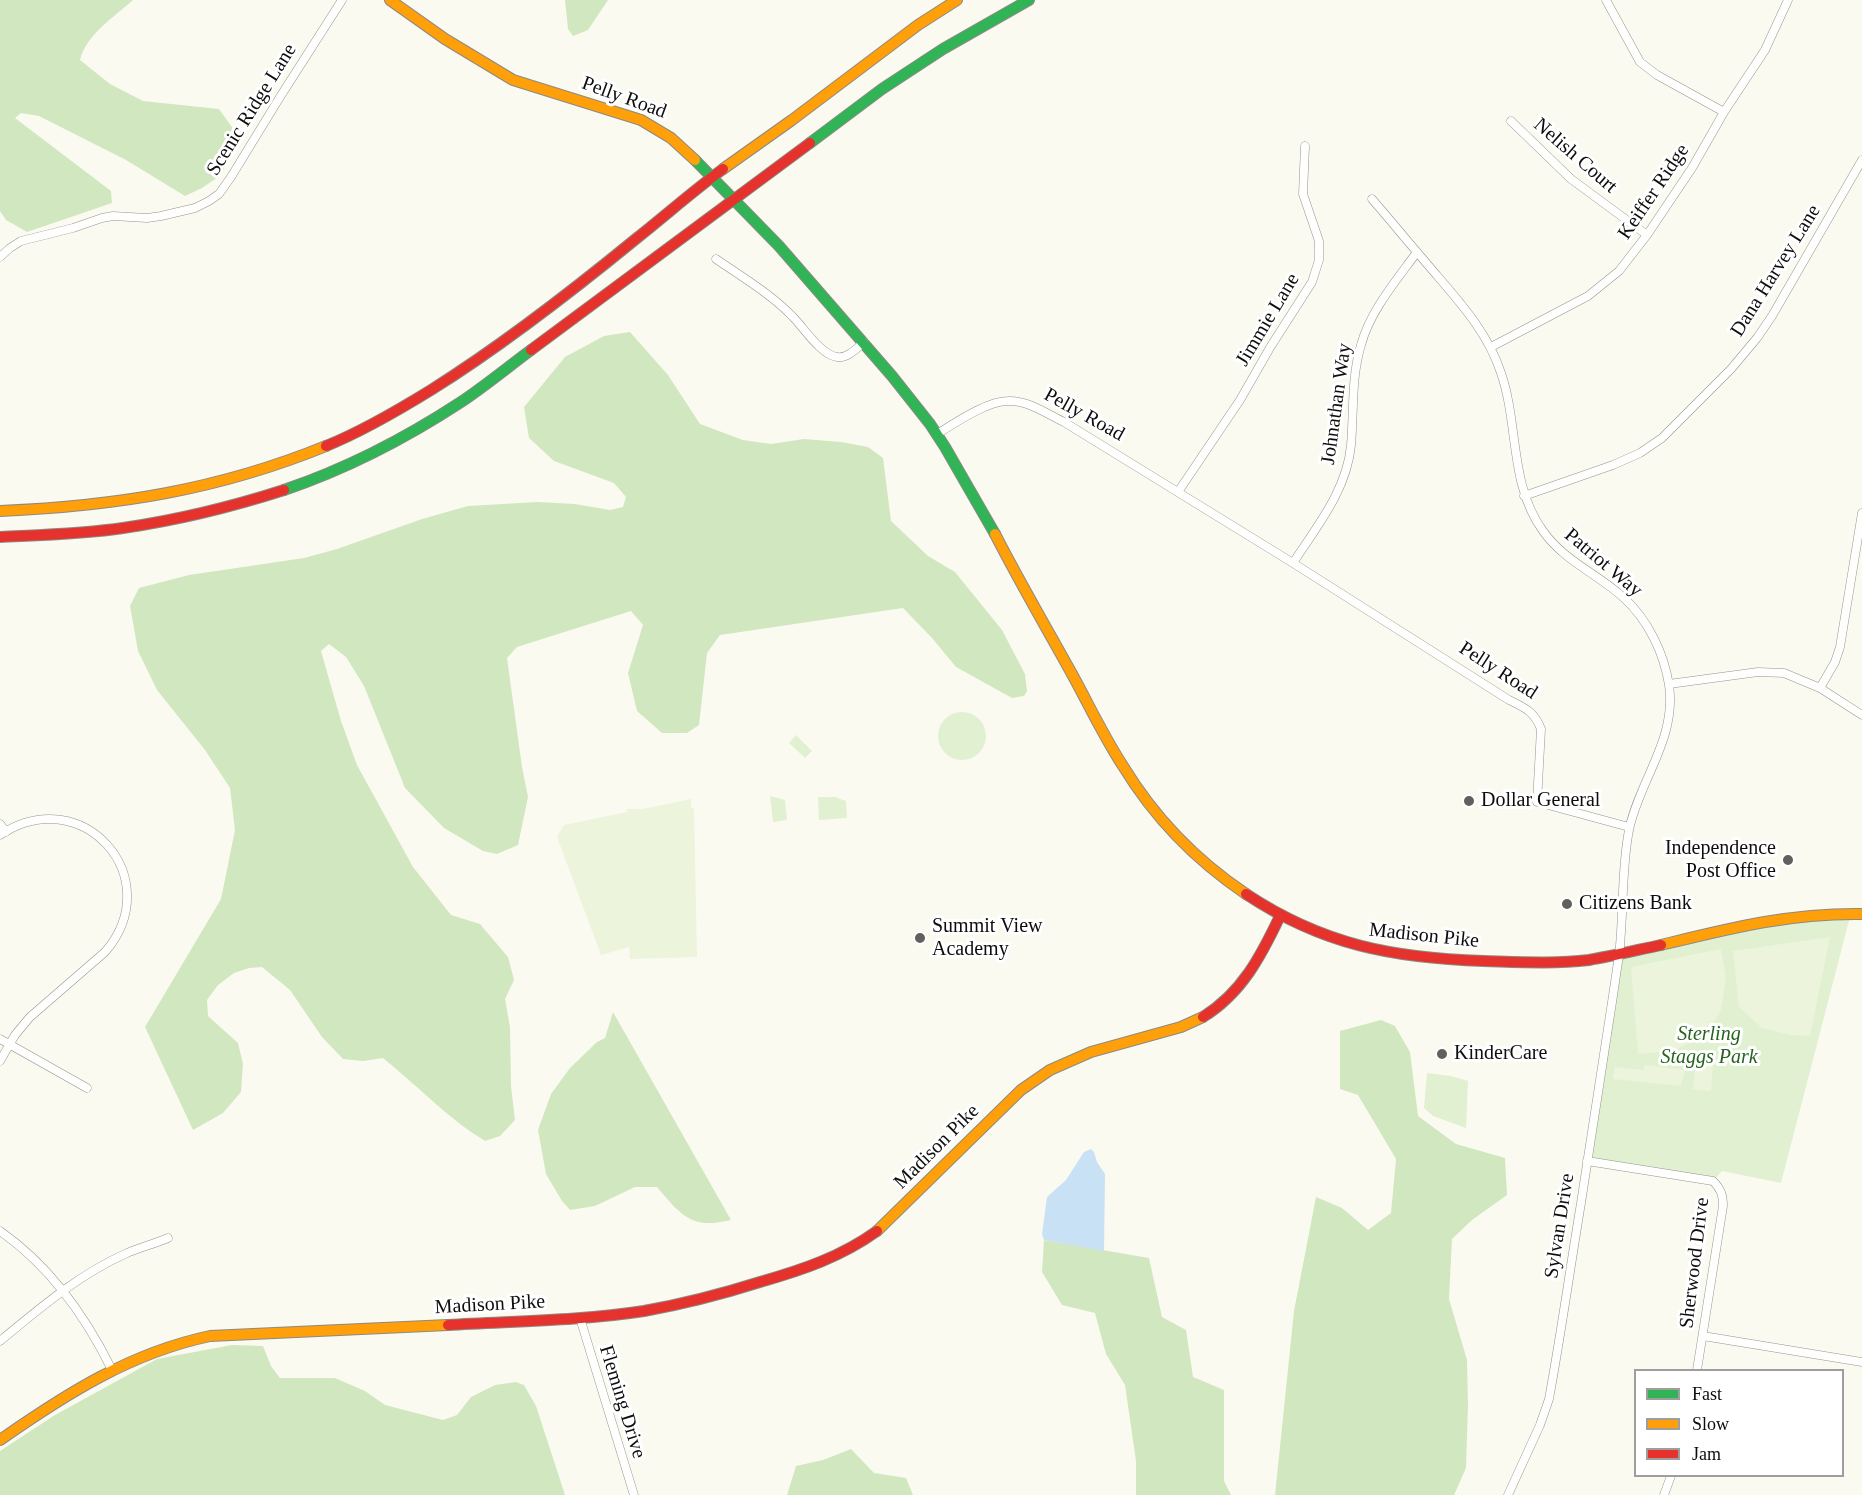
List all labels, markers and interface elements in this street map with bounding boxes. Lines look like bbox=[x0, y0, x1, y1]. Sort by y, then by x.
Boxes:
street label: Scenic Ridge Lane bbox=[202, 40, 302, 180]
street label: Pelly Road bbox=[578, 72, 670, 124]
street label: Nelish Court bbox=[1528, 113, 1622, 199]
street label: Keiffer Ridge bbox=[1613, 140, 1695, 244]
street label: Dana Harvey Lane bbox=[1726, 201, 1826, 341]
street label: Jimmie Lane bbox=[1231, 269, 1305, 371]
street label: Johnathan Way bbox=[1317, 342, 1357, 466]
street label: Pelly Road bbox=[1040, 383, 1128, 447]
street label: Patriot Way bbox=[1559, 523, 1647, 603]
street label: Pelly Road bbox=[1454, 637, 1542, 705]
place label: Dollar General bbox=[1481, 789, 1600, 813]
marker: Dollar General bbox=[1462, 794, 1476, 808]
place label: Independence Post Office bbox=[1665, 837, 1776, 884]
marker: Independence Post Office bbox=[1781, 853, 1795, 867]
place label: Citizens Bank bbox=[1579, 892, 1692, 916]
marker: Citizens Bank bbox=[1560, 897, 1574, 911]
place label: Summit View Academy bbox=[932, 915, 1042, 962]
street label: Madison Pike bbox=[1368, 918, 1480, 954]
marker: Summit View Academy bbox=[913, 931, 927, 945]
park label: Sterling Staggs Park bbox=[1660, 1023, 1758, 1070]
place label: KinderCare bbox=[1454, 1042, 1547, 1066]
marker: KinderCare bbox=[1435, 1047, 1449, 1061]
street label: Madison Pike bbox=[889, 1099, 985, 1195]
street label: Sylvan Drive bbox=[1540, 1172, 1580, 1280]
street label: Sherwood Drive bbox=[1675, 1196, 1715, 1330]
street label: Madison Pike bbox=[434, 1290, 546, 1320]
street label: Fleming Drive bbox=[593, 1342, 651, 1462]
legend bbox=[1634, 1369, 1844, 1477]
text: Fast bbox=[1692, 1384, 1722, 1404]
text: Slow bbox=[1692, 1414, 1729, 1434]
text: Jam bbox=[1692, 1444, 1721, 1464]

